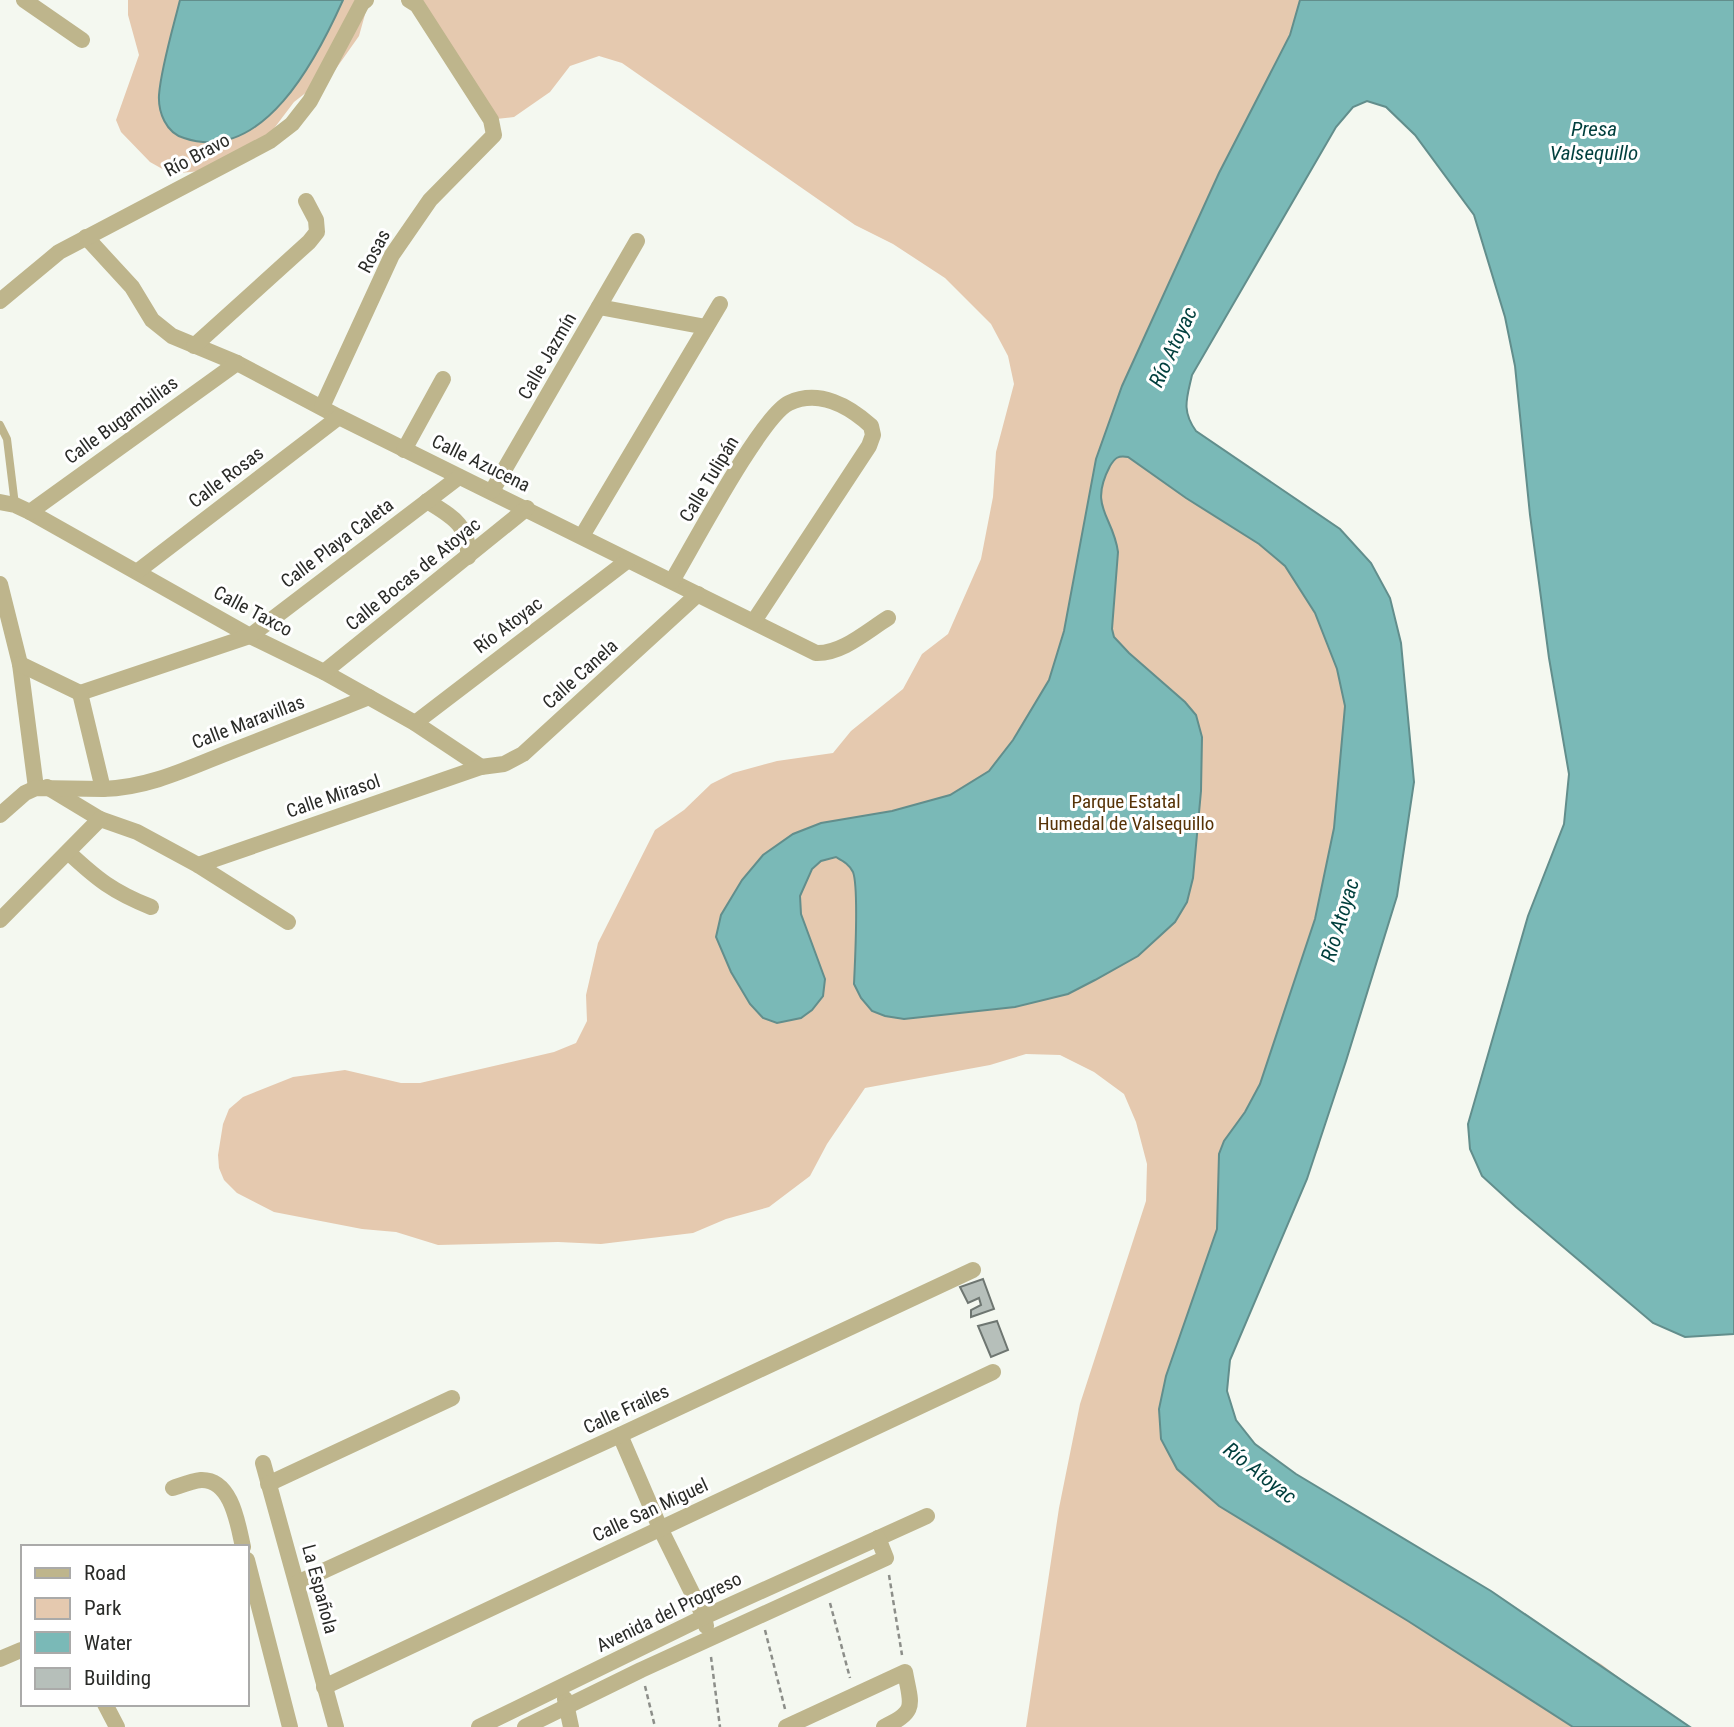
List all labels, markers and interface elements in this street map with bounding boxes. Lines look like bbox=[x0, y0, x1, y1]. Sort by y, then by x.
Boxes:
water label: Presa Valsequillo bbox=[1550, 117, 1638, 165]
street label: Río Bravo bbox=[160, 128, 234, 182]
street label: Rosas bbox=[353, 225, 395, 277]
water label: Río Atoyac bbox=[1144, 303, 1202, 391]
street label: Calle Jazmín bbox=[513, 308, 581, 404]
street label: Calle Bugambilias bbox=[60, 371, 182, 469]
street label: Calle Azucena bbox=[428, 429, 534, 497]
street label: Calle Tulipán bbox=[674, 432, 744, 526]
street label: Calle Rosas bbox=[184, 441, 268, 513]
street label: Calle Playa Caleta bbox=[276, 493, 398, 593]
street label: Calle Bocas de Atoyac bbox=[341, 512, 485, 635]
street label: Calle Taxco bbox=[210, 581, 296, 641]
street label: Río Atoyac bbox=[469, 592, 547, 658]
street label: Calle Canela bbox=[538, 634, 622, 714]
street label: Calle Maravillas bbox=[188, 690, 308, 754]
street label: Calle Mirasol bbox=[283, 769, 383, 823]
park label: Parque Estatal Humedal de Valsequillo bbox=[1038, 790, 1214, 835]
water label: Río Atoyac bbox=[1316, 876, 1364, 964]
street label: Calle Frailes bbox=[580, 1379, 672, 1439]
water label: Río Atoyac bbox=[1219, 1437, 1301, 1509]
street label: Calle San Miguel bbox=[589, 1473, 711, 1547]
street label: La Española bbox=[297, 1542, 343, 1636]
legend bbox=[21, 1545, 248, 1706]
text: Road bbox=[84, 1561, 126, 1585]
street label: Avenida del Progreso bbox=[593, 1567, 745, 1657]
text: Park bbox=[84, 1596, 122, 1620]
text: Water bbox=[84, 1631, 132, 1655]
text: Building bbox=[84, 1666, 151, 1690]

